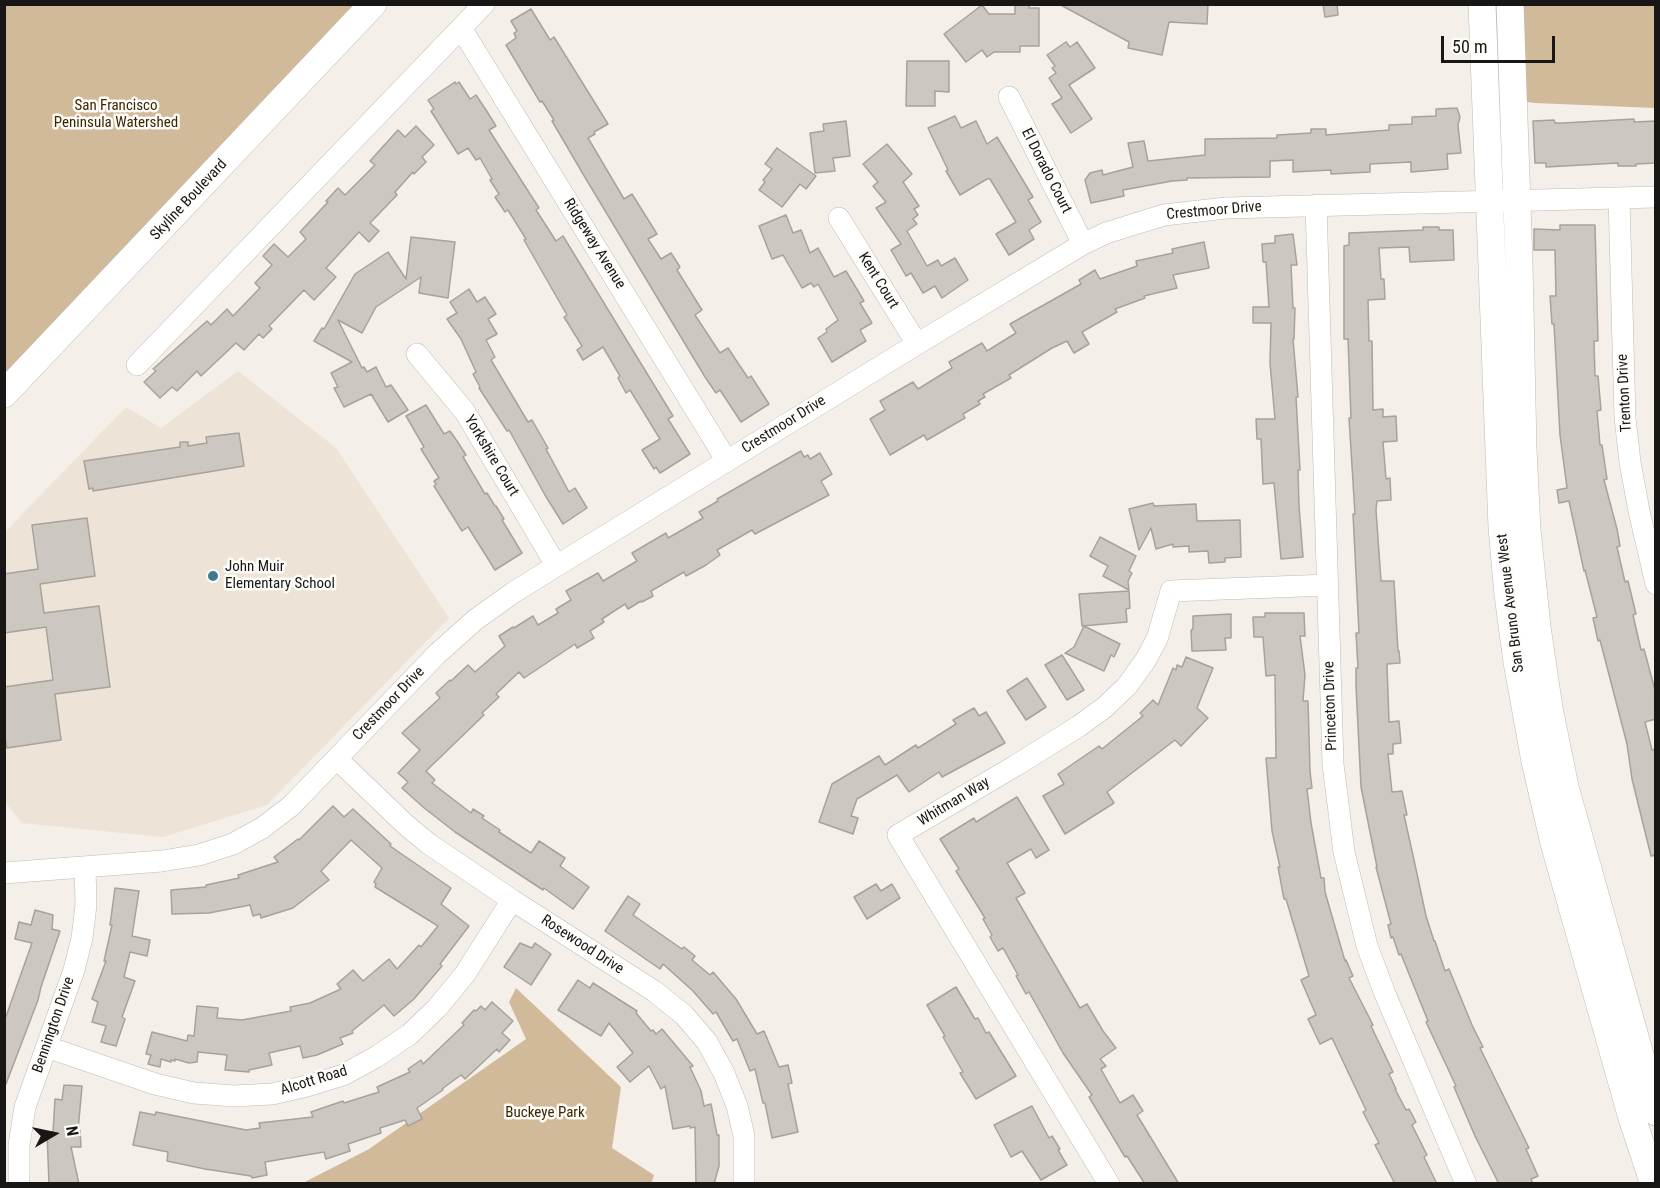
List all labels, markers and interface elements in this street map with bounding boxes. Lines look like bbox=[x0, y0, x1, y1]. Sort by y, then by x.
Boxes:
scale bar bbox=[1444, 24, 1558, 62]
text: 50 m bbox=[1452, 36, 1487, 57]
park label: San Francisco Peninsula Watershed bbox=[54, 97, 178, 132]
street label: El Dorado Court bbox=[1017, 125, 1075, 217]
street label: Skyline Boulevard bbox=[147, 156, 231, 244]
street label: Ridgeway Avenue bbox=[559, 196, 629, 292]
street label: Crestmoor Drive bbox=[1166, 198, 1262, 224]
street label: Kent Court bbox=[854, 250, 902, 312]
street label: Trenton Drive bbox=[1614, 353, 1636, 433]
street label: Crestmoor Drive bbox=[739, 392, 829, 458]
street label: Yorkshire Court bbox=[460, 412, 522, 500]
street label: San Bruno Avenue West bbox=[1494, 532, 1528, 674]
place label: John Muir Elementary School bbox=[225, 558, 335, 593]
marker: John Muir Elementary School bbox=[206, 569, 220, 583]
street label: Princeton Drive bbox=[1320, 661, 1342, 751]
street label: Crestmoor Drive bbox=[349, 663, 429, 745]
street label: Whitman Way bbox=[915, 774, 993, 830]
street label: Rosewood Drive bbox=[537, 912, 627, 978]
street label: Bennington Drive bbox=[29, 975, 79, 1075]
street label: Alcott Road bbox=[278, 1062, 350, 1100]
north arrow bbox=[24, 1104, 84, 1164]
park label: Buckeye Park bbox=[505, 1104, 585, 1122]
text: N bbox=[62, 1125, 82, 1137]

